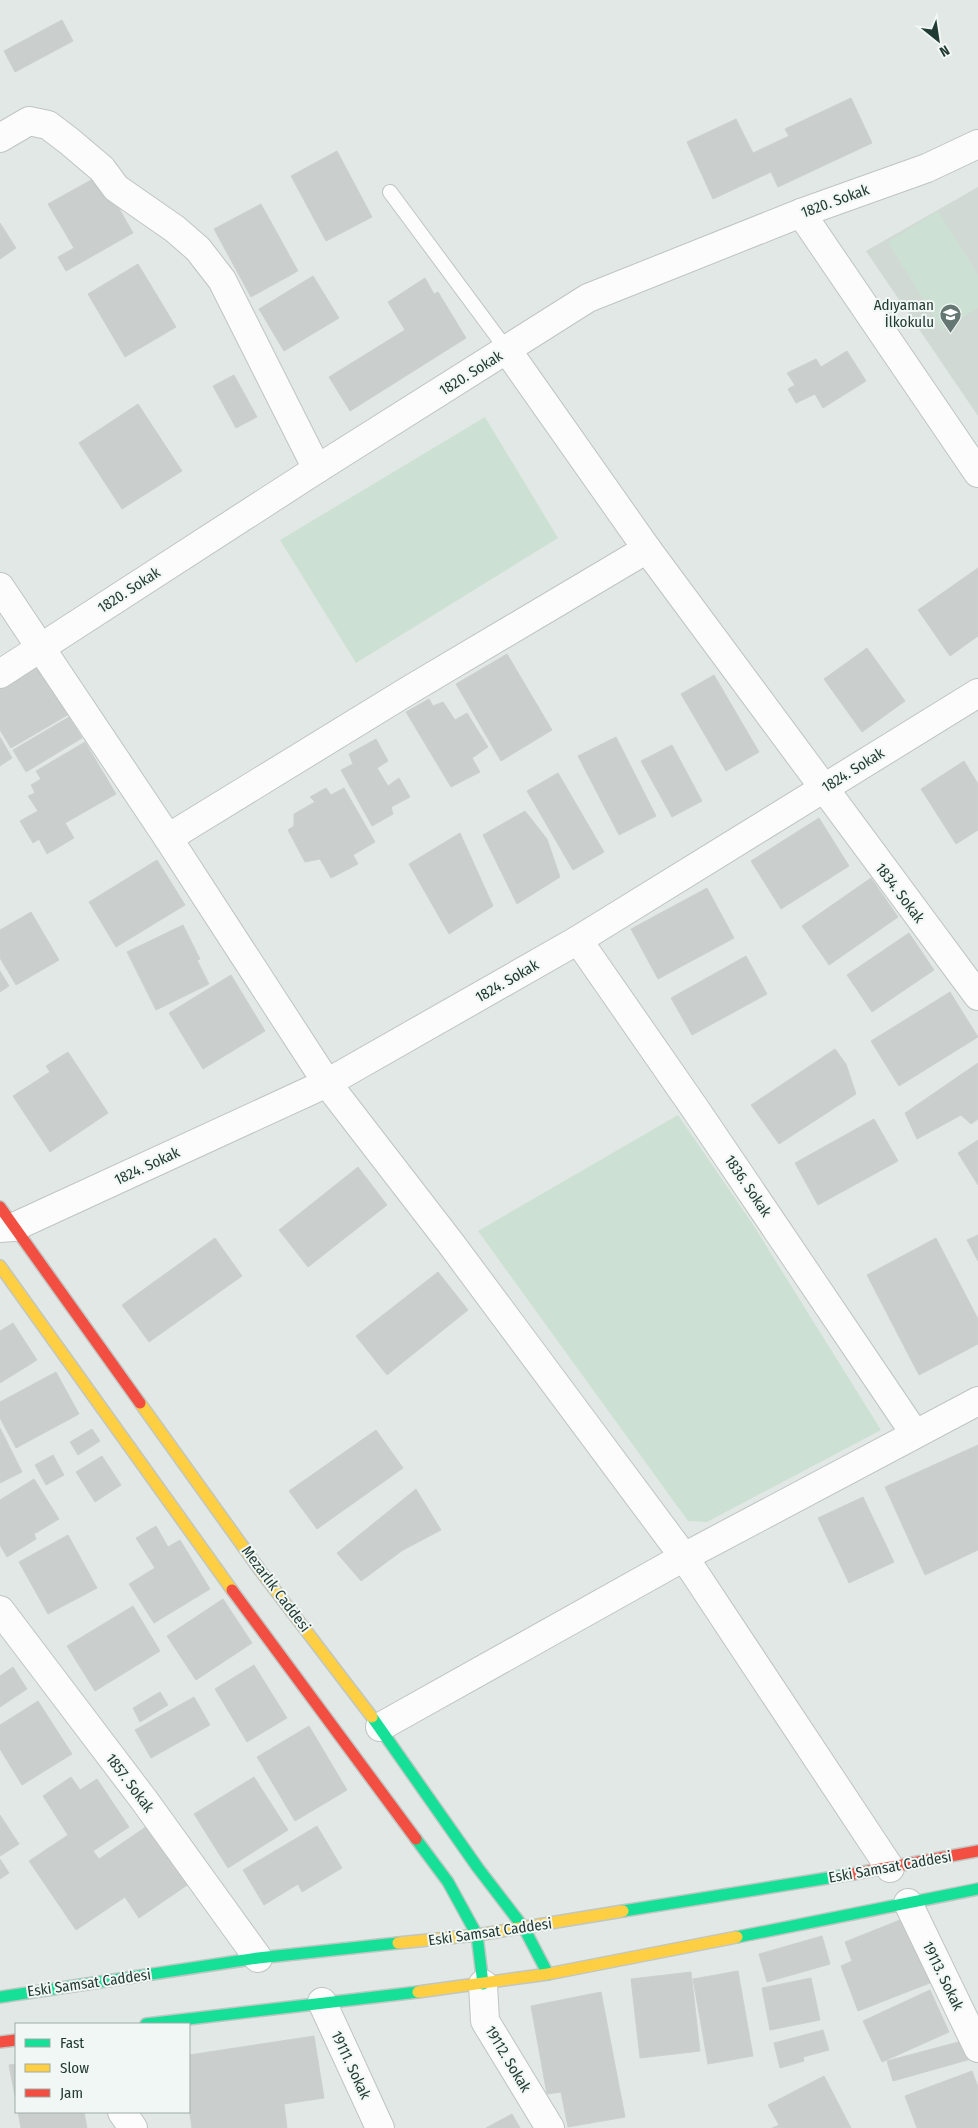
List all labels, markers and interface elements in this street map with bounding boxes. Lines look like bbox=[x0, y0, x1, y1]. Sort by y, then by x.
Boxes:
north arrow bbox=[913, 15, 963, 65]
text: N bbox=[936, 41, 952, 60]
street label: 1820. Sokak bbox=[799, 180, 871, 222]
place label: Adıyaman İlkokulu bbox=[874, 296, 934, 331]
school or university icon: Adıyaman İlkokulu bbox=[938, 302, 962, 333]
street label: 1820. Sokak bbox=[436, 347, 506, 399]
street label: 1820. Sokak bbox=[94, 563, 164, 617]
street label: 1824. Sokak bbox=[819, 744, 887, 796]
street label: 1834. Sokak bbox=[872, 859, 928, 927]
street label: 1824. Sokak bbox=[472, 956, 542, 1006]
street label: 1824. Sokak bbox=[111, 1143, 183, 1189]
street label: 1836. Sokak bbox=[721, 1152, 775, 1220]
street label: Mezarlık Caddesi bbox=[238, 1542, 314, 1636]
street label: 1857. Sokak bbox=[102, 1750, 158, 1816]
street label: Eski Samsat Caddesi bbox=[827, 1847, 953, 1887]
street label: Eski Samsat Caddesi bbox=[427, 1914, 553, 1950]
street label: 19113. Sokak bbox=[919, 1939, 967, 2013]
street label: Eski Samsat Caddesi bbox=[26, 1965, 152, 2001]
legend bbox=[15, 2023, 190, 2113]
street label: 19112. Sokak bbox=[481, 2023, 535, 2095]
street label: 19111. Sokak bbox=[327, 2028, 375, 2102]
text: Fast bbox=[60, 2034, 84, 2052]
text: Slow bbox=[60, 2059, 89, 2077]
text: Jam bbox=[60, 2084, 83, 2102]

